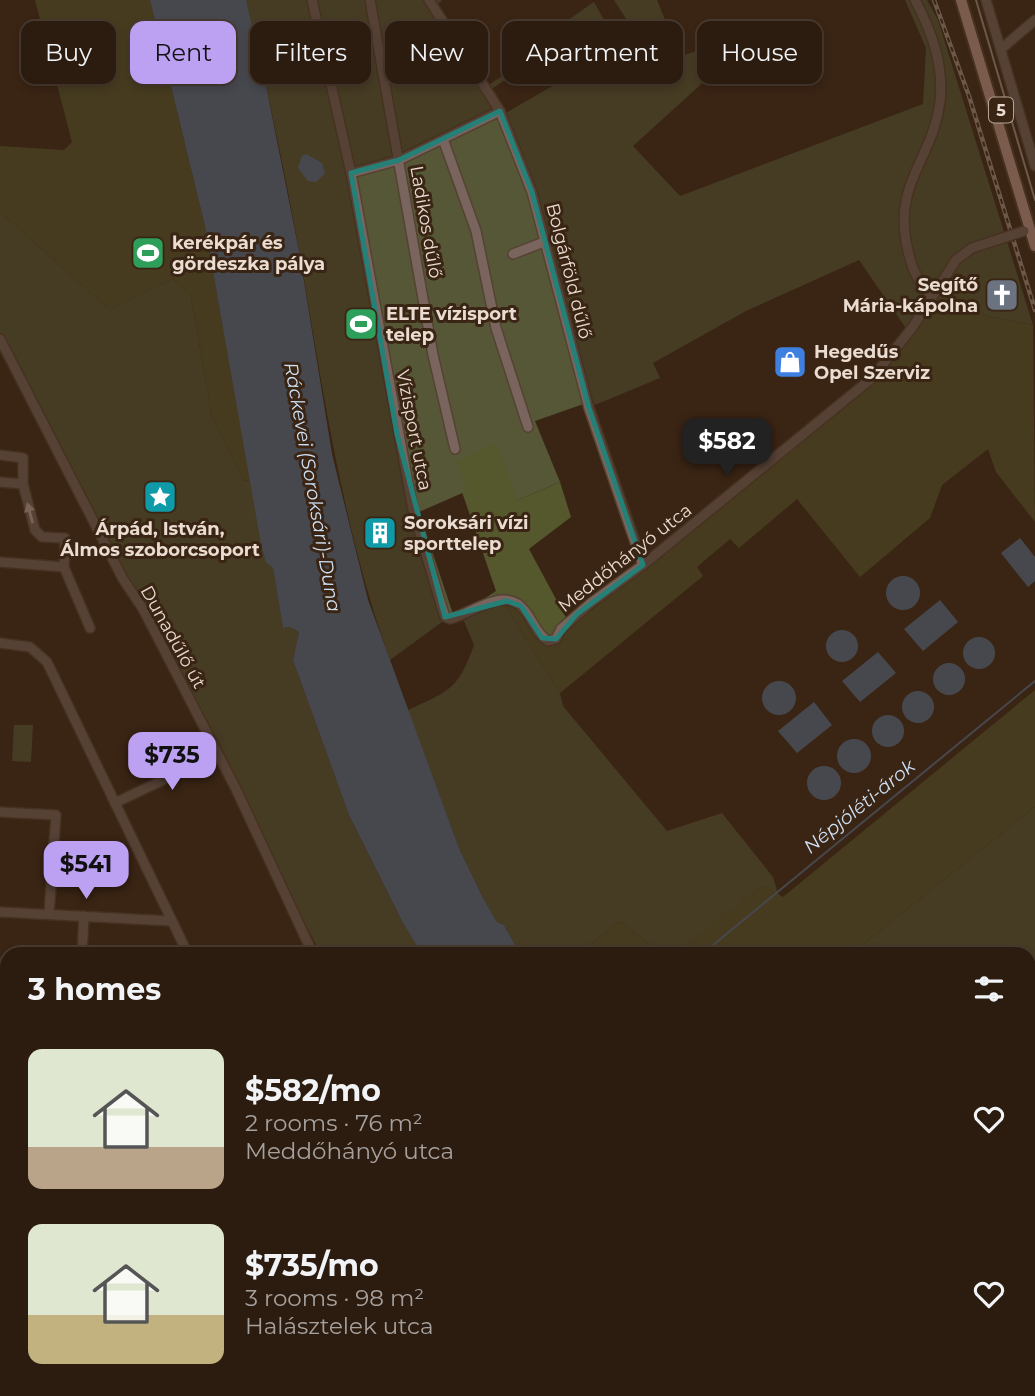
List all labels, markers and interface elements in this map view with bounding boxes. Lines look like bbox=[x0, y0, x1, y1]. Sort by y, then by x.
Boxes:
chip: Buy bbox=[21, 21, 116, 84]
chip: Rent bbox=[130, 21, 236, 84]
chip: Filters bbox=[250, 21, 371, 84]
chip: New bbox=[385, 21, 488, 84]
chip: Apartment bbox=[502, 21, 683, 84]
chip: House bbox=[697, 21, 822, 84]
road number: 5 bbox=[989, 97, 1013, 122]
street label: Ladikos dűlő bbox=[405, 164, 447, 280]
street label: Bolgárföld dűlő bbox=[541, 201, 597, 341]
place label: kerékpár és gördeszka pálya bbox=[172, 232, 325, 275]
sports icon: kerékpár és gördeszka pálya bbox=[129, 234, 167, 272]
place label: Segítő Mária-kápolna bbox=[843, 274, 978, 317]
church icon: Segítő Mária-kápolna bbox=[983, 276, 1021, 314]
place label: ELTE vízisport telep bbox=[386, 303, 517, 346]
sports icon: ELTE vízisport telep bbox=[342, 305, 380, 343]
place label: Hegedűs Opel Szerviz bbox=[814, 341, 930, 384]
shop icon: Hegedűs Opel Szerviz bbox=[771, 343, 809, 381]
water label: Ráckevei (Soroksári)-Duna bbox=[279, 360, 346, 614]
street label: Vízisport utca bbox=[391, 368, 437, 492]
pin: $582 bbox=[686, 419, 768, 478]
text: $582 bbox=[698, 427, 756, 455]
place icon: Árpád, István, Álmos szoborcsoport bbox=[141, 478, 179, 516]
street label: Meddőhányó utca bbox=[554, 499, 696, 617]
one-way arrow bbox=[25, 502, 35, 523]
place label: Soroksári vízi sporttelep bbox=[404, 512, 528, 555]
building icon: Soroksári vízi sporttelep bbox=[361, 514, 399, 552]
place label: Árpád, István, Álmos szoborcsoport bbox=[59, 518, 260, 561]
street label: Dunadűlő út bbox=[136, 582, 210, 692]
pin: $735 bbox=[131, 732, 213, 792]
text: $735 bbox=[144, 741, 200, 769]
water label: Népjóléti-árok bbox=[799, 754, 920, 858]
pin: $541 bbox=[45, 842, 127, 901]
text: $541 bbox=[60, 850, 112, 878]
icon: filters bbox=[970, 970, 1008, 1008]
text: 3 homes bbox=[28, 971, 161, 1008]
text: $582/mo bbox=[245, 1072, 381, 1109]
icon: home bbox=[84, 1077, 168, 1161]
icon: heart bbox=[970, 1100, 1008, 1138]
text: 2 rooms · 76 m² bbox=[245, 1109, 423, 1137]
text: Meddőhányó utca bbox=[245, 1137, 454, 1165]
text: $735/mo bbox=[245, 1247, 379, 1284]
icon: home bbox=[84, 1252, 168, 1336]
icon: heart bbox=[970, 1275, 1008, 1313]
text: 3 rooms · 98 m² bbox=[245, 1284, 424, 1312]
text: Halásztelek utca bbox=[245, 1312, 434, 1340]

